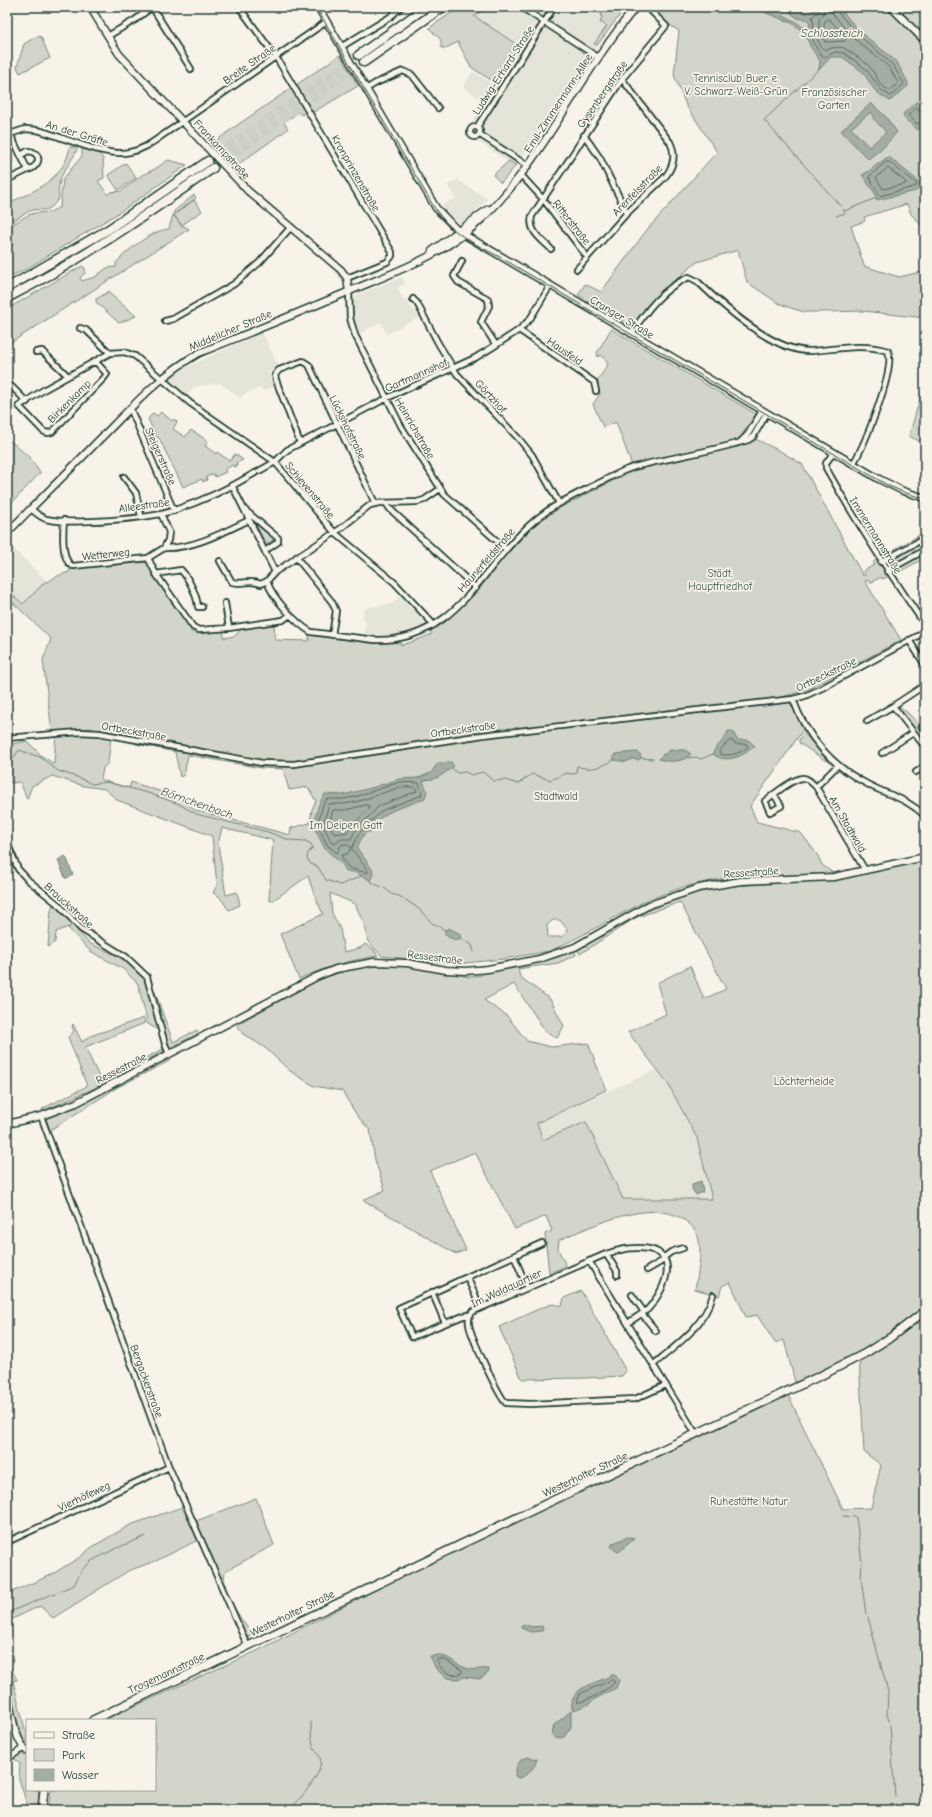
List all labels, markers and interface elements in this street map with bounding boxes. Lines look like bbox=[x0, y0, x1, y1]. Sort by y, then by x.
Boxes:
street label: Ludwig-Erhard-Straße bbox=[470, 23, 537, 117]
water label: Schlossteich bbox=[801, 26, 863, 40]
street label: Breite Straße bbox=[220, 41, 279, 87]
street label: Emil-Zimmermann-Allee bbox=[521, 51, 596, 155]
street label: Gysenbergstraße bbox=[574, 58, 631, 130]
park label: Tennisclub Buer e. V. Schwarz-Weiß-Grün bbox=[684, 72, 788, 98]
park label: Französischer Garten bbox=[801, 86, 867, 112]
street label: Frankampstraße bbox=[191, 117, 253, 182]
street label: An der Gräfte bbox=[44, 118, 110, 149]
street label: Kronprinzenstraße bbox=[328, 133, 383, 214]
street label: Arenfelsstraße bbox=[610, 162, 665, 219]
street label: Ritterstraße bbox=[550, 197, 594, 248]
street label: Cranger Straße bbox=[587, 293, 657, 342]
street label: Middelicher Straße bbox=[187, 307, 274, 354]
street label: Hausfeld bbox=[544, 334, 585, 368]
street label: Gartmannshof bbox=[383, 355, 450, 395]
street label: Birkenkamp bbox=[45, 377, 94, 426]
street label: Görtzhof bbox=[472, 377, 510, 416]
street label: Lückshofstraße bbox=[326, 393, 369, 462]
street label: Heinrichstraße bbox=[392, 395, 438, 462]
street label: Steigerstraße bbox=[142, 425, 179, 487]
street label: Schievenstraße bbox=[282, 459, 337, 522]
street label: Immermannstraße bbox=[847, 494, 905, 577]
street label: Alleestraße bbox=[118, 495, 171, 515]
street label: Haunerfeldstraße bbox=[455, 525, 518, 595]
street label: Wetterweg bbox=[82, 546, 131, 563]
park label: Städt. Hauptfriedhof bbox=[688, 567, 753, 593]
street label: Ortbeckstraße bbox=[794, 654, 859, 695]
street label: Ortbeckstraße bbox=[430, 718, 497, 740]
street label: Ortbeckstraße bbox=[101, 719, 168, 744]
water label: Börnchenbach bbox=[159, 784, 235, 822]
park label: Stadtwald bbox=[534, 790, 578, 803]
street label: Am Stadtwald bbox=[826, 794, 869, 855]
park label: Im Deipen Gatt bbox=[310, 819, 383, 832]
street label: Ressestraße bbox=[723, 864, 780, 881]
street label: Brauckstraße bbox=[41, 880, 96, 931]
street label: Ressestraße bbox=[407, 948, 464, 967]
street label: Ressestraße bbox=[94, 1050, 149, 1087]
park label: Löchterheide bbox=[774, 1075, 835, 1088]
street label: Im Waldquartier bbox=[469, 1266, 544, 1311]
street label: Bergackerstraße bbox=[127, 1343, 166, 1420]
street label: Westerholter Straße bbox=[541, 1449, 630, 1500]
street label: Vierhöfeweg bbox=[56, 1479, 112, 1514]
park label: Ruhestätte Natur bbox=[710, 1495, 789, 1508]
street label: Westerholter Straße bbox=[248, 1587, 337, 1640]
street label: Trogemannstraße bbox=[126, 1650, 207, 1697]
legend bbox=[26, 1719, 156, 1791]
text: Straße bbox=[62, 1728, 95, 1742]
text: Park bbox=[62, 1748, 85, 1762]
text: Wasser bbox=[62, 1768, 99, 1782]

